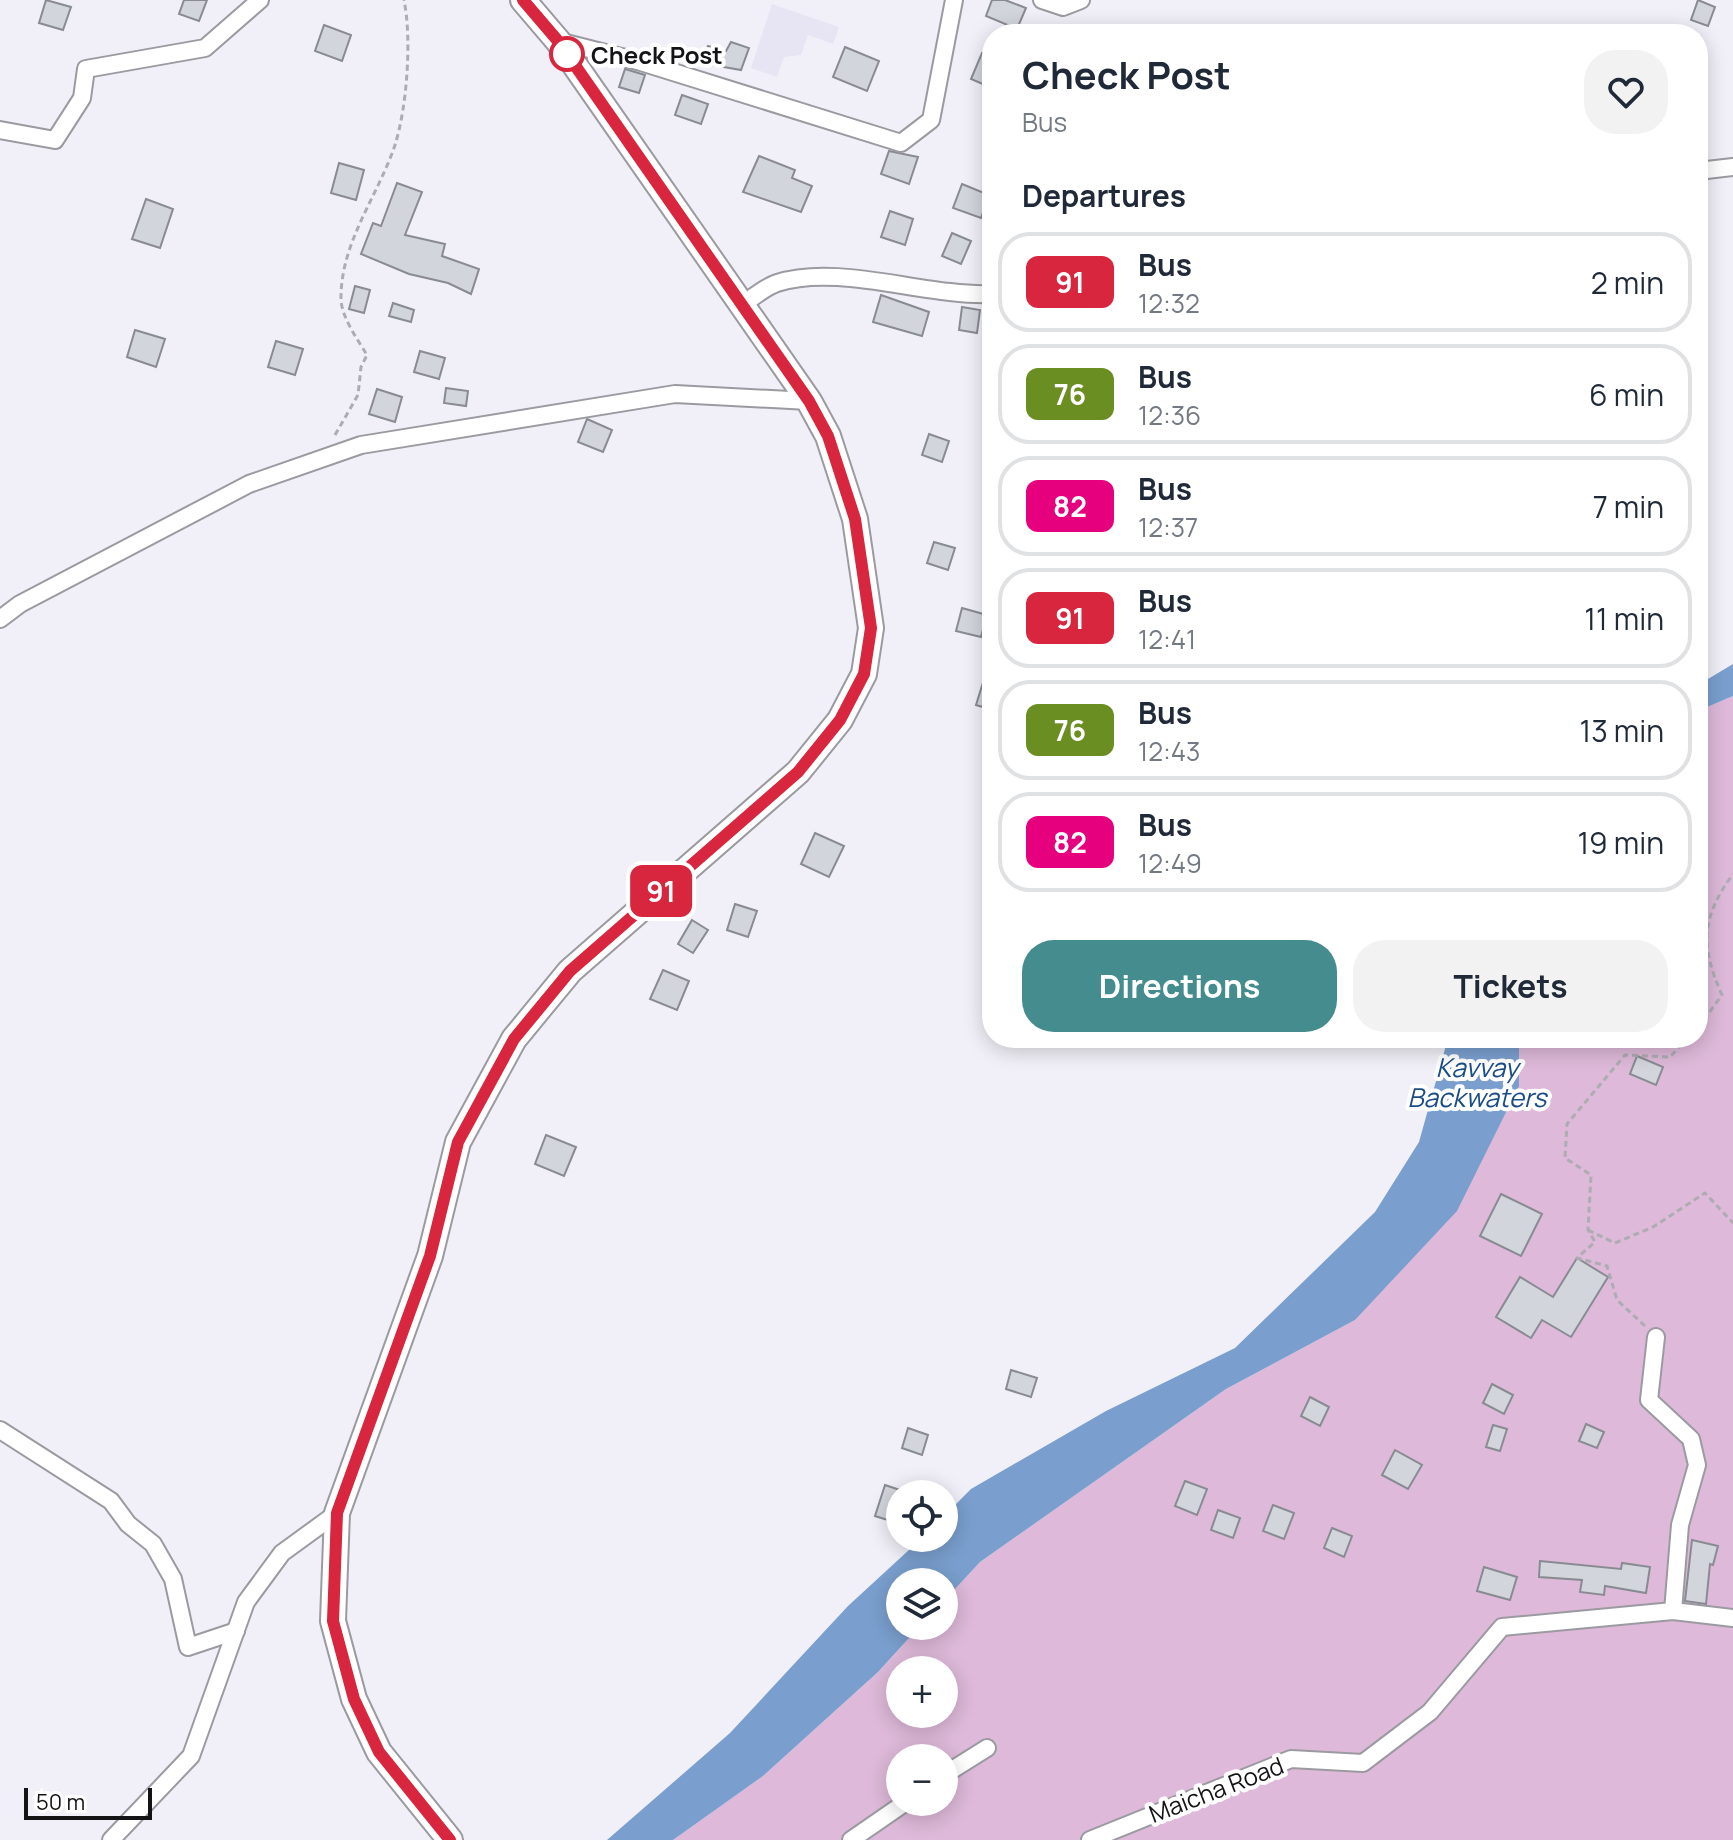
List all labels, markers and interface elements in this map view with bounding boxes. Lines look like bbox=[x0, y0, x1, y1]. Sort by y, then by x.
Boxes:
marker: Check Post bbox=[550, 37, 584, 71]
place label: Check Post bbox=[591, 38, 723, 71]
text: Check Post bbox=[1022, 48, 1231, 100]
button: heart bbox=[1584, 50, 1668, 134]
text: Bus bbox=[1022, 104, 1067, 140]
text: Departures bbox=[1022, 175, 1186, 216]
text: Bus bbox=[1138, 244, 1192, 285]
text: 2 min bbox=[1591, 262, 1664, 303]
text: 91 bbox=[1055, 263, 1085, 301]
text: 12:32 bbox=[1138, 285, 1200, 321]
text: Bus bbox=[1138, 356, 1192, 397]
text: 6 min bbox=[1589, 374, 1664, 415]
text: 76 bbox=[1054, 375, 1086, 413]
text: 12:36 bbox=[1138, 397, 1201, 433]
text: Bus bbox=[1138, 468, 1192, 509]
text: 7 min bbox=[1593, 486, 1664, 527]
text: 82 bbox=[1053, 487, 1087, 525]
text: 12:37 bbox=[1138, 509, 1198, 545]
text: Bus bbox=[1138, 580, 1192, 621]
text: 11 min bbox=[1584, 598, 1664, 639]
text: 91 bbox=[1055, 599, 1085, 637]
text: 12:41 bbox=[1138, 621, 1196, 657]
text: Bus bbox=[1138, 692, 1192, 733]
text: 13 min bbox=[1579, 710, 1664, 751]
text: 76 bbox=[1054, 711, 1086, 749]
text: 12:43 bbox=[1138, 733, 1200, 769]
text: Bus bbox=[1138, 804, 1192, 845]
text: 19 min bbox=[1577, 822, 1664, 863]
text: 82 bbox=[1053, 823, 1087, 861]
text: 12:49 bbox=[1138, 845, 1202, 881]
line badge: 91 bbox=[625, 865, 697, 917]
text: 91 bbox=[646, 872, 676, 910]
button: Directions bbox=[1022, 940, 1337, 1032]
button: Tickets bbox=[1353, 940, 1668, 1032]
water label: Kavvay Backwaters bbox=[1408, 1049, 1549, 1115]
map controls bbox=[886, 1480, 958, 1816]
button: locate bbox=[886, 1480, 958, 1552]
button: layers bbox=[886, 1568, 958, 1640]
button: + bbox=[886, 1656, 958, 1728]
button: − bbox=[886, 1744, 958, 1816]
street label: Maicha Road bbox=[1144, 1748, 1288, 1830]
scale bar bbox=[24, 1784, 152, 1820]
text: 50 m bbox=[36, 1787, 85, 1817]

